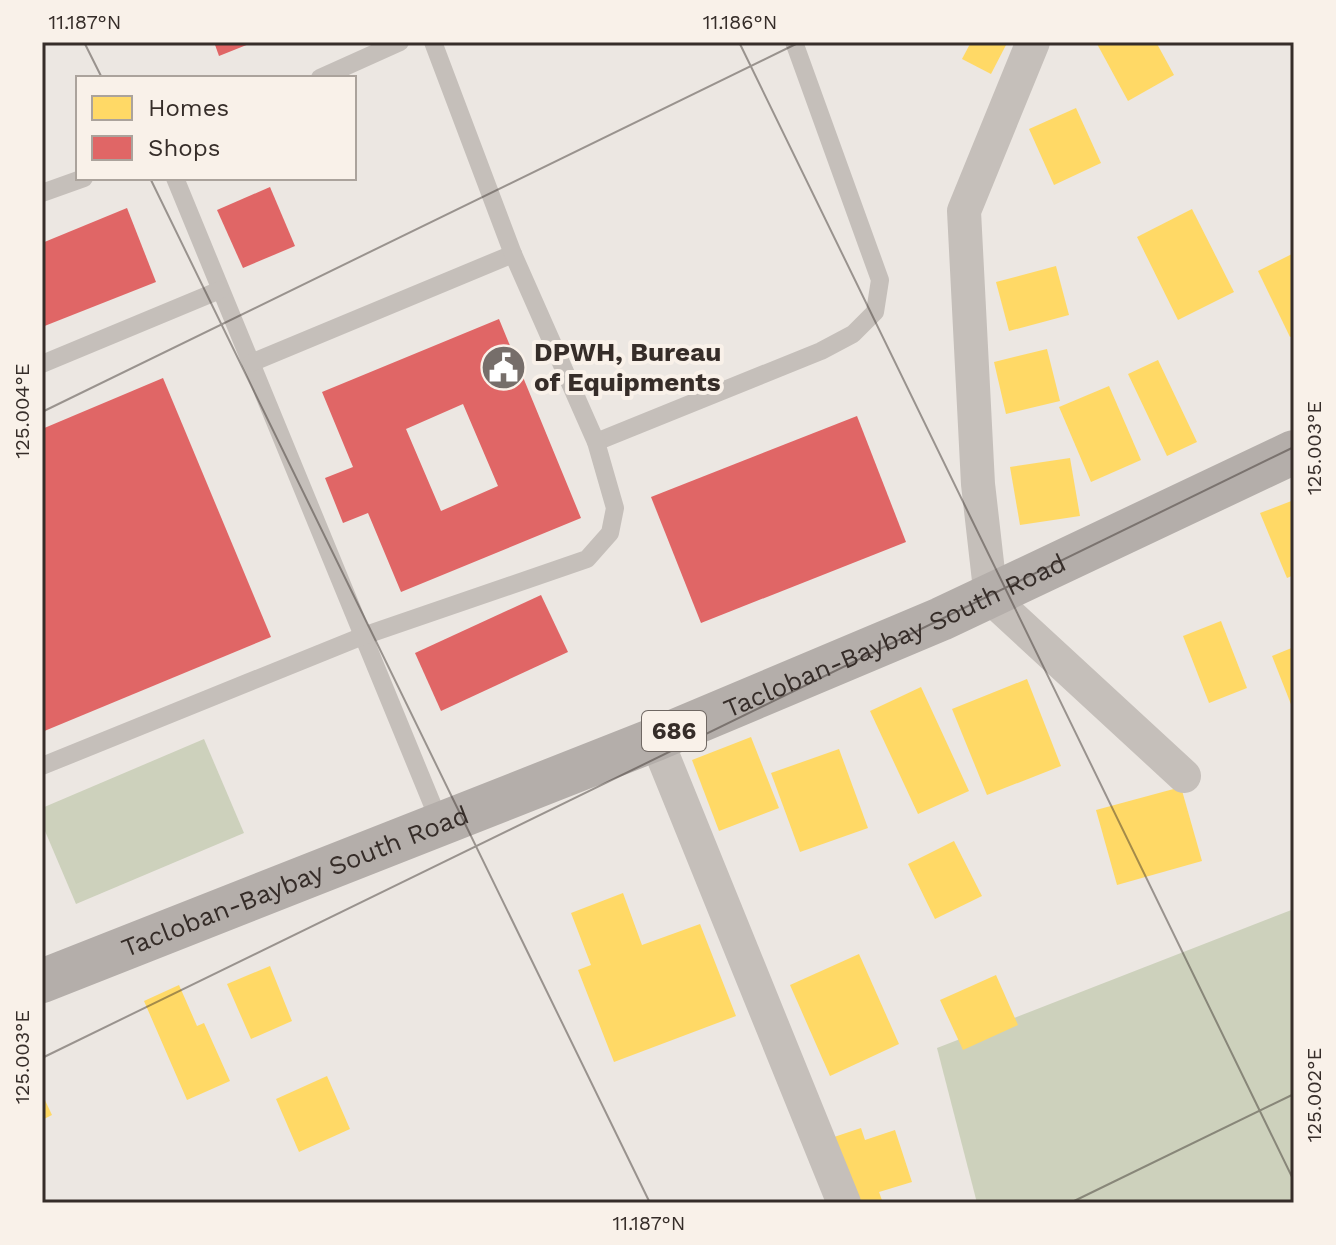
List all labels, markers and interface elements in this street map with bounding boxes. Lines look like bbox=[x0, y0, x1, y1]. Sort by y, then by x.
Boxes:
text: 11.187°N bbox=[49, 10, 121, 34]
text: 11.186°N bbox=[703, 10, 777, 34]
legend bbox=[76, 76, 356, 180]
text: Homes bbox=[148, 94, 229, 122]
text: Shops bbox=[148, 134, 220, 162]
place label: DPWH, Bureau of Equipments bbox=[534, 337, 721, 397]
public building icon: DPWH, Bureau of Equipments bbox=[479, 343, 527, 391]
text: 125.004°E bbox=[10, 364, 34, 459]
text: 125.003°E bbox=[1302, 401, 1326, 495]
street label: Tacloban-Baybay South Road bbox=[719, 547, 1070, 724]
road number: 686 bbox=[642, 711, 706, 751]
street label: Tacloban-Baybay South Road bbox=[117, 799, 473, 963]
text: 125.003°E bbox=[10, 1010, 34, 1104]
text: 125.002°E bbox=[1302, 1048, 1326, 1142]
text: 11.187°N bbox=[613, 1211, 685, 1235]

